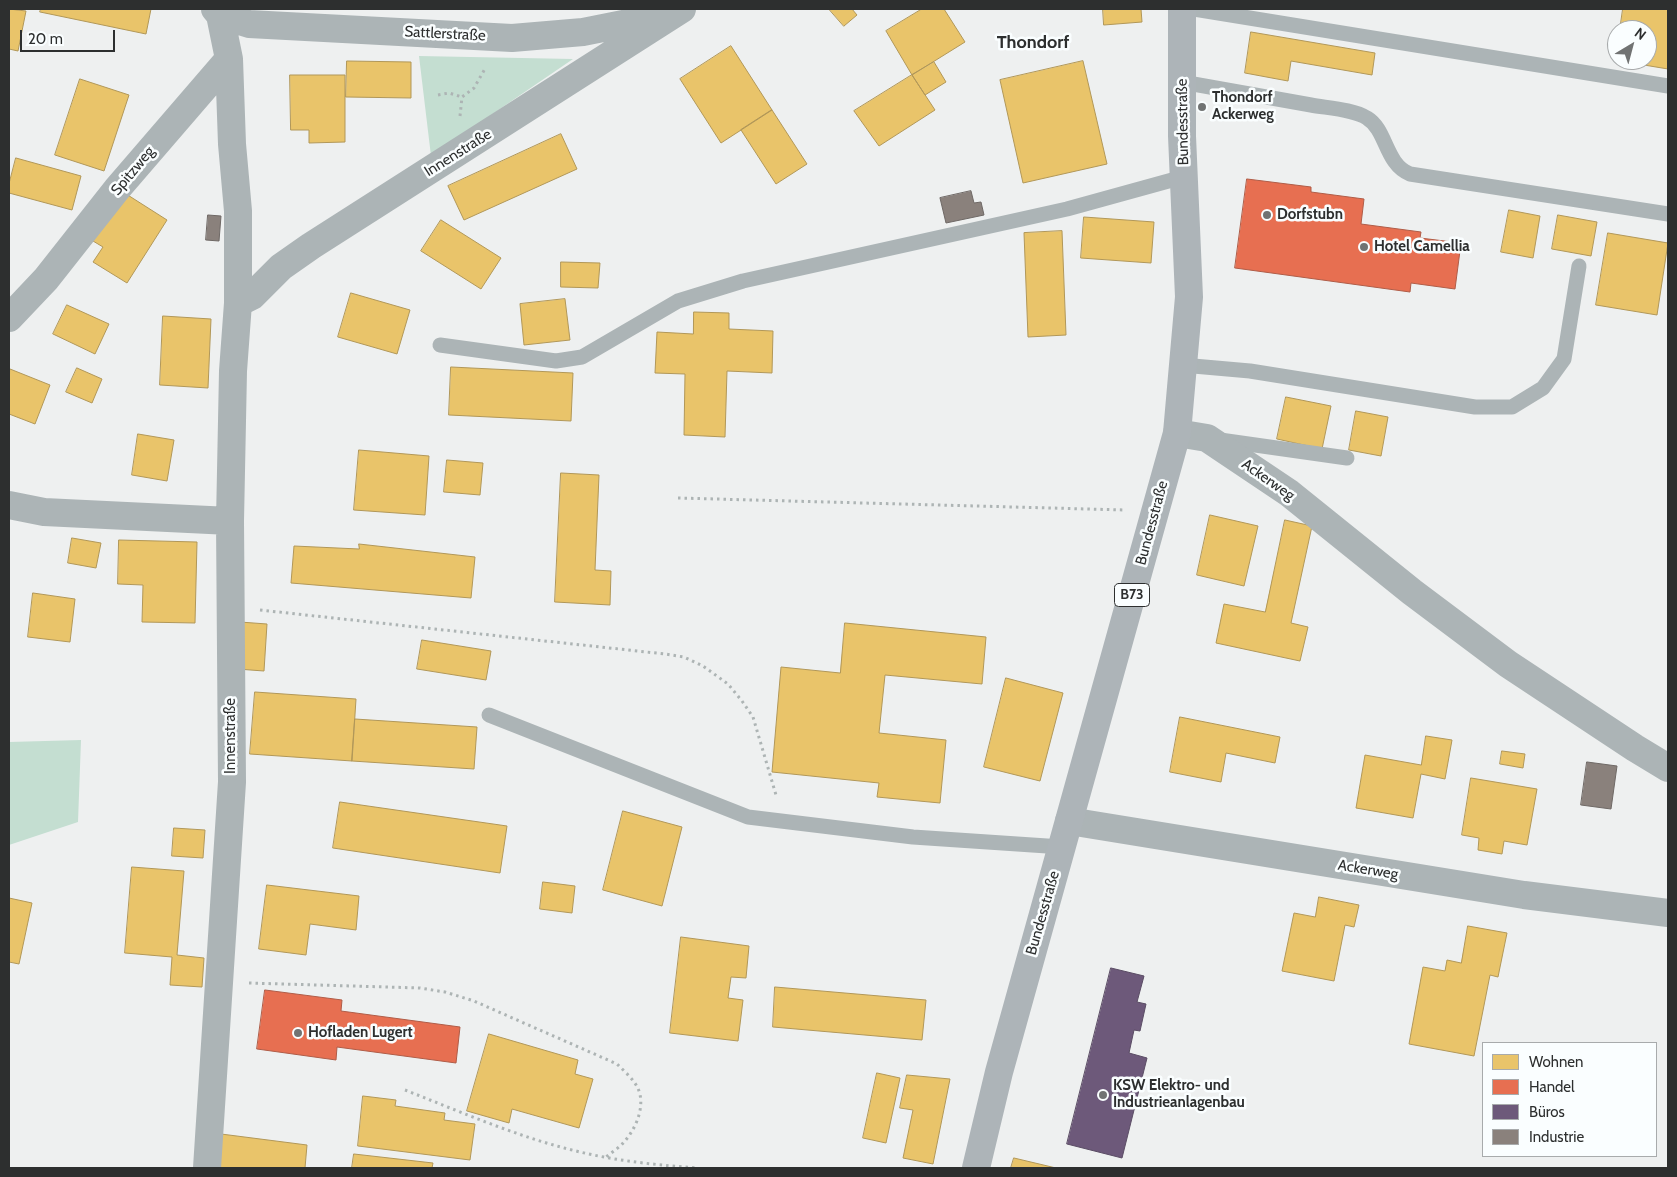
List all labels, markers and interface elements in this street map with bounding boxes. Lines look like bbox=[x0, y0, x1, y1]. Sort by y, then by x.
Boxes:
scale bar bbox=[22, 20, 118, 52]
north arrow bbox=[1607, 20, 1657, 70]
street label: Sattlerstraße bbox=[404, 23, 486, 45]
text: N bbox=[1631, 24, 1650, 44]
text: 20 m bbox=[28, 30, 63, 48]
district label: Thondorf bbox=[997, 32, 1069, 54]
street label: Bundesstraße bbox=[1173, 78, 1193, 166]
place label: Thondorf Ackerweg bbox=[1212, 89, 1274, 124]
marker: Thondorf Ackerweg bbox=[1196, 101, 1208, 113]
street label: Innenstraße bbox=[421, 125, 495, 181]
street label: Spitzweg bbox=[107, 143, 159, 199]
place label: Dorfstubn bbox=[1277, 206, 1343, 224]
marker: Dorfstubn bbox=[1261, 209, 1273, 221]
place label: Hotel Camellia bbox=[1374, 238, 1470, 256]
marker: Hotel Camellia bbox=[1358, 241, 1370, 253]
street label: Ackerweg bbox=[1238, 455, 1298, 505]
street label: Bundesstraße bbox=[1132, 479, 1172, 567]
road number: B73 bbox=[1114, 584, 1150, 606]
street label: Innenstraße bbox=[222, 698, 240, 774]
street label: Ackerweg bbox=[1337, 856, 1399, 884]
street label: Bundesstraße bbox=[1022, 869, 1064, 957]
place label: Hofladen Lugert bbox=[308, 1024, 413, 1042]
marker: Hofladen Lugert bbox=[292, 1027, 304, 1039]
legend bbox=[1482, 1042, 1657, 1157]
text: Wohnen bbox=[1529, 1053, 1583, 1071]
place label: KSW Elektro- und Industrieanlagenbau bbox=[1113, 1077, 1245, 1112]
text: Handel bbox=[1529, 1078, 1575, 1096]
marker: KSW Elektro- und Industrieanlagenbau bbox=[1097, 1089, 1109, 1101]
text: Büros bbox=[1529, 1103, 1565, 1121]
text: Industrie bbox=[1529, 1128, 1584, 1146]

